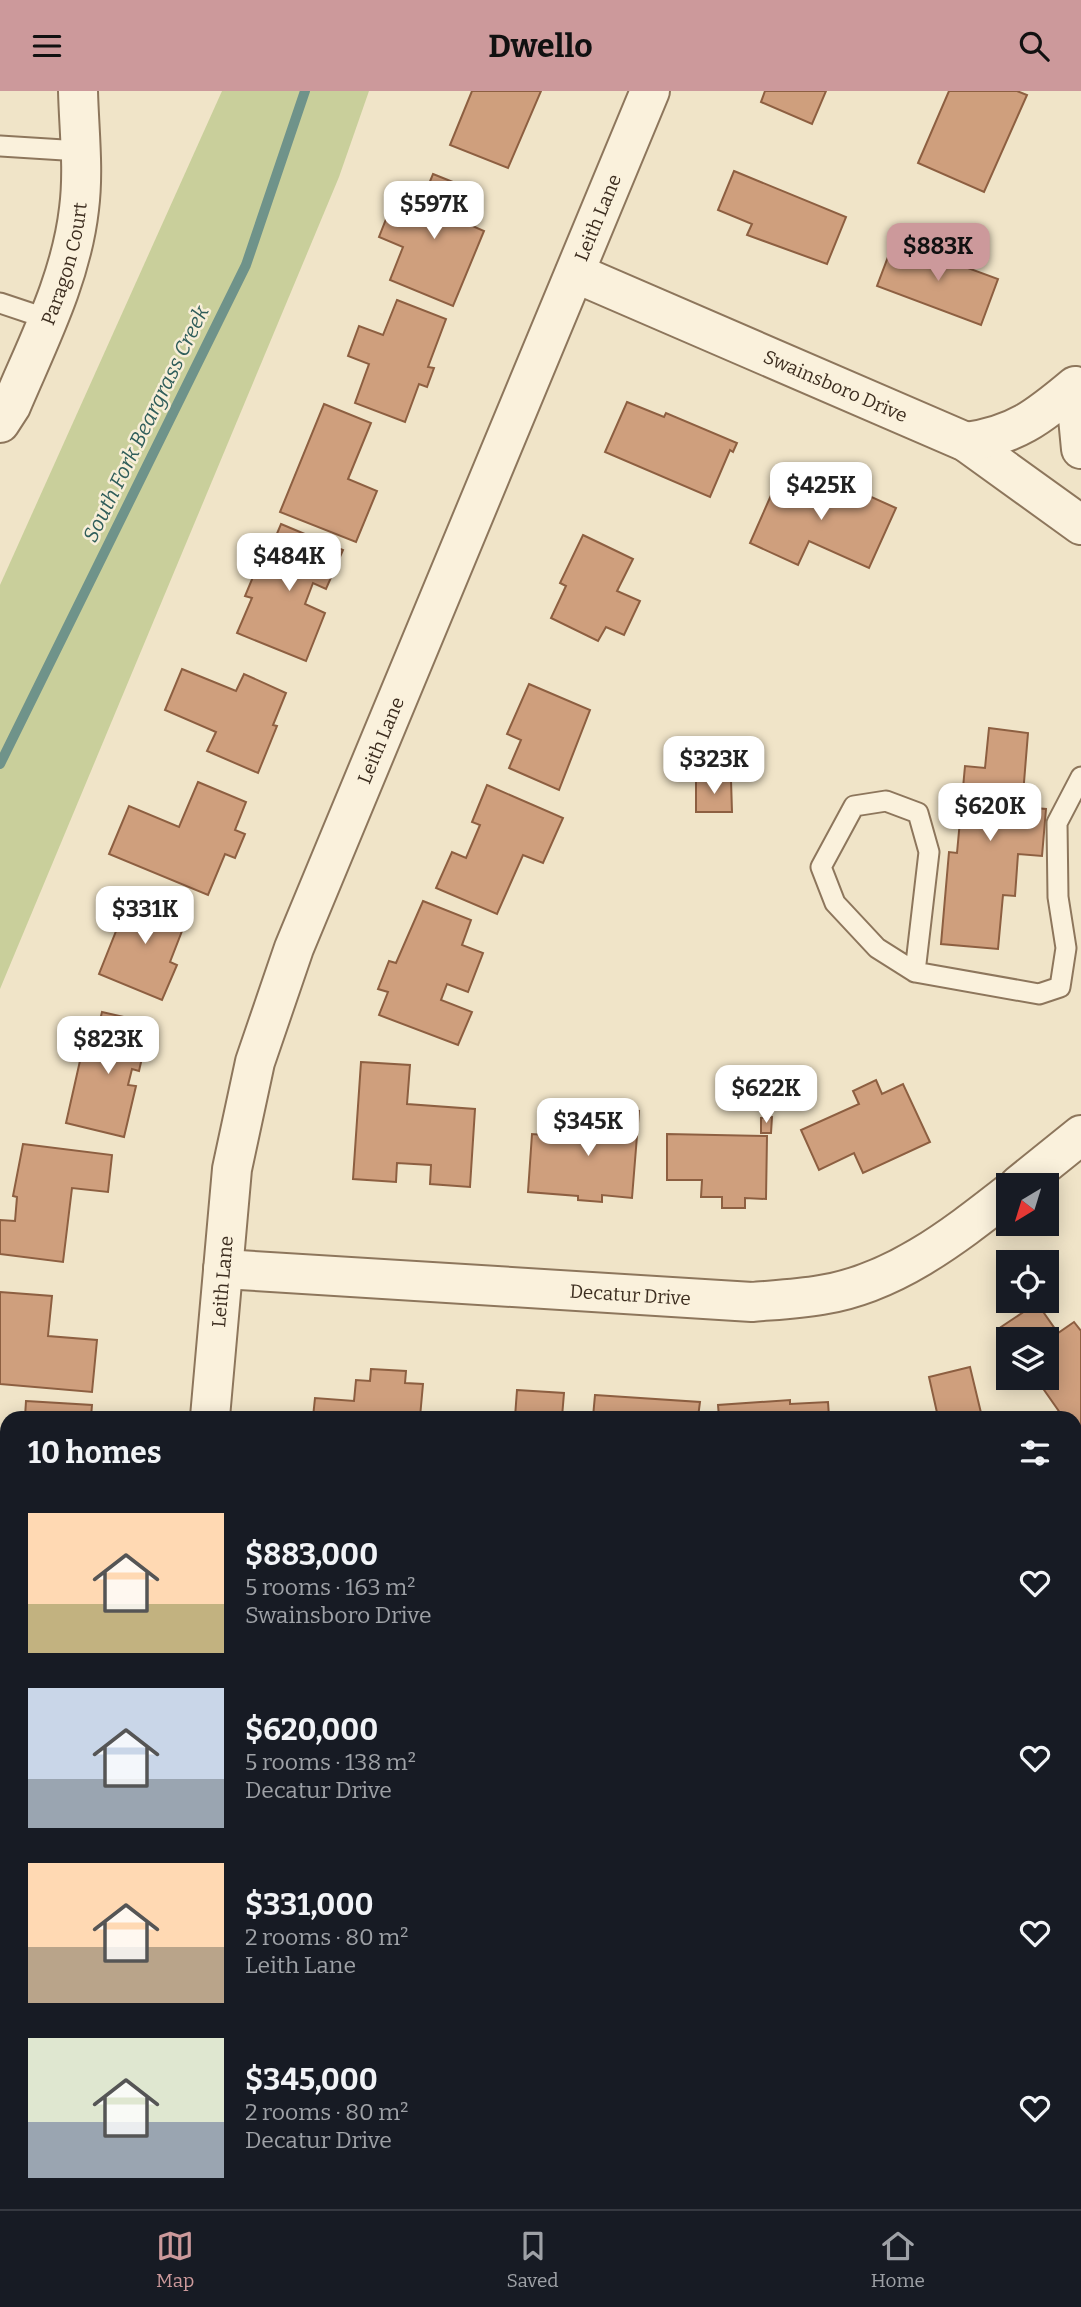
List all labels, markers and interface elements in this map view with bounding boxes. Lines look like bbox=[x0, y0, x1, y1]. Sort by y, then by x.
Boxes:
icon: menu bbox=[28, 27, 66, 65]
text: Dwello bbox=[488, 27, 593, 65]
icon: search bbox=[1015, 27, 1053, 65]
street label: Leith Lane bbox=[569, 171, 626, 264]
pin: $597K bbox=[385, 181, 483, 241]
text: $597K bbox=[400, 190, 468, 218]
street label: Paragon Court bbox=[36, 201, 91, 328]
pin: $883K bbox=[889, 223, 987, 283]
text: $883K bbox=[903, 232, 973, 260]
water label: South Fork Beargrass Creek bbox=[77, 301, 215, 546]
street label: Swainsboro Drive bbox=[760, 345, 911, 427]
pin: $425K bbox=[772, 463, 870, 522]
text: $425K bbox=[786, 471, 856, 499]
pin: $484K bbox=[240, 533, 338, 593]
text: $484K bbox=[253, 542, 325, 570]
street label: Leith Lane bbox=[352, 693, 409, 787]
pin: $323K bbox=[665, 737, 763, 796]
text: $323K bbox=[679, 745, 749, 773]
pin: $620K bbox=[941, 783, 1039, 843]
text: $620K bbox=[954, 792, 1026, 820]
pin: $331K bbox=[96, 887, 194, 946]
text: $331K bbox=[112, 895, 178, 923]
pin: $823K bbox=[59, 1017, 157, 1076]
text: $823K bbox=[73, 1025, 143, 1053]
pin: $622K bbox=[717, 1065, 815, 1125]
text: $622K bbox=[731, 1074, 801, 1102]
pin: $345K bbox=[539, 1098, 637, 1158]
text: $345K bbox=[553, 1107, 623, 1135]
north arrow bbox=[996, 1173, 1059, 1235]
map controls bbox=[996, 1173, 1059, 1390]
street label: Leith Lane bbox=[207, 1235, 238, 1328]
button: locate bbox=[996, 1250, 1059, 1313]
street label: Decatur Drive bbox=[569, 1279, 692, 1310]
button: layers bbox=[996, 1327, 1059, 1390]
icon: filters bbox=[1016, 1434, 1054, 1472]
text: 10 homes bbox=[28, 1435, 162, 1471]
text: $883,000 bbox=[245, 1537, 378, 1573]
icon: home bbox=[84, 1541, 168, 1625]
icon: heart bbox=[1016, 1564, 1054, 1602]
text: 5 rooms · 163 m² bbox=[245, 1573, 415, 1601]
text: Swainsboro Drive bbox=[245, 1601, 432, 1629]
text: $620,000 bbox=[245, 1712, 378, 1748]
icon: home bbox=[84, 1716, 168, 1800]
icon: heart bbox=[1016, 1739, 1054, 1777]
text: 5 rooms · 138 m² bbox=[245, 1748, 416, 1776]
text: Decatur Drive bbox=[245, 1776, 392, 1804]
text: $331,000 bbox=[245, 1887, 374, 1923]
icon: home bbox=[84, 1891, 168, 1975]
icon: heart bbox=[1016, 1914, 1054, 1952]
text: 2 rooms · 80 m² bbox=[245, 1923, 408, 1951]
text: Leith Lane bbox=[245, 1951, 356, 1979]
text: $345,000 bbox=[245, 2062, 378, 2098]
icon: home bbox=[84, 2066, 168, 2150]
icon: heart bbox=[1016, 2089, 1054, 2127]
text: 2 rooms · 80 m² bbox=[245, 2098, 408, 2126]
text: Decatur Drive bbox=[245, 2126, 392, 2154]
tab: Map bbox=[156, 2227, 194, 2292]
tab: Saved bbox=[506, 2227, 559, 2292]
tab: Home bbox=[871, 2227, 925, 2292]

